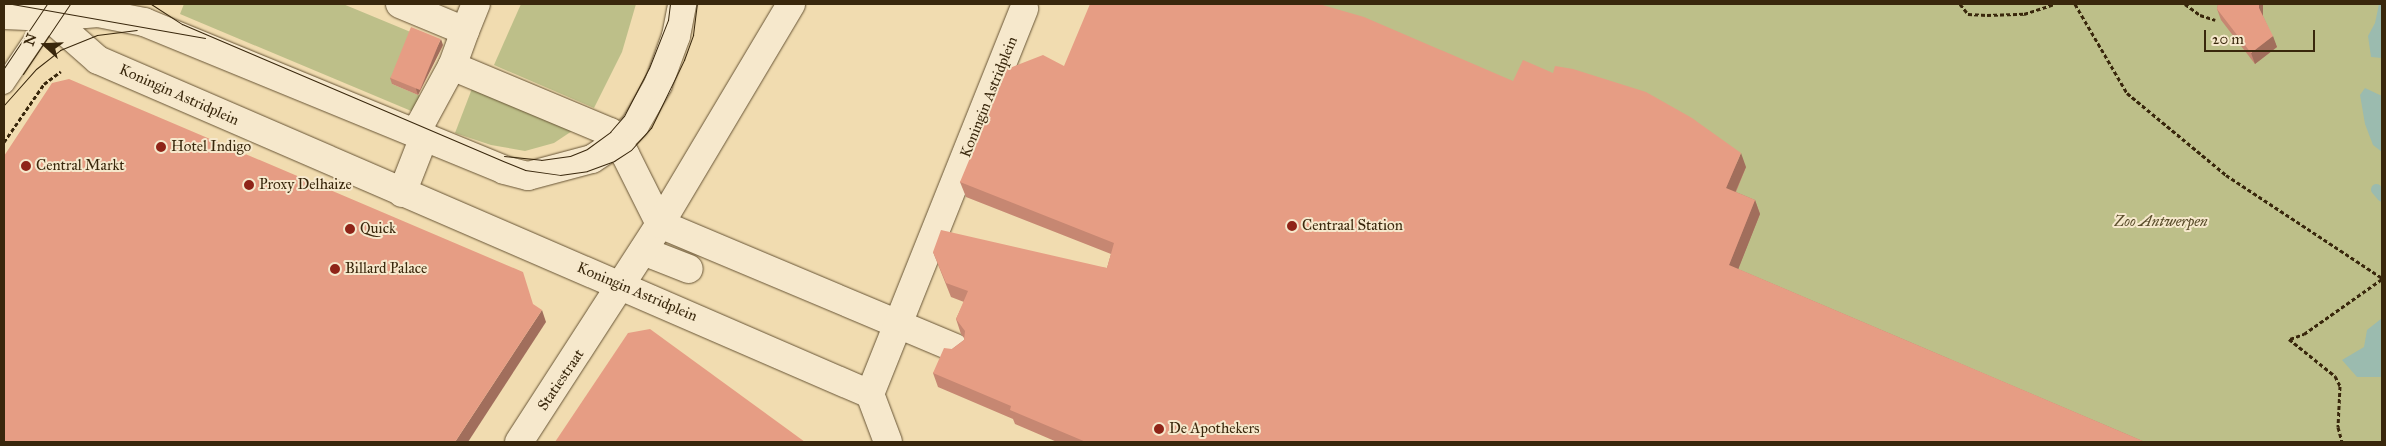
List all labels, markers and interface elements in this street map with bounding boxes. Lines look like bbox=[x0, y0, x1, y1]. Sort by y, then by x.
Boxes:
north arrow bbox=[20, 20, 70, 70]
scale bar bbox=[2206, 20, 2317, 52]
text: 20 m bbox=[2212, 30, 2244, 48]
text: N bbox=[20, 31, 40, 48]
street label: Koningin Astridplein bbox=[957, 34, 1021, 160]
street label: Koningin Astridplein bbox=[116, 61, 242, 129]
place label: Hotel Indigo bbox=[171, 138, 251, 156]
marker: Hotel Indigo bbox=[155, 141, 167, 153]
place label: Central Markt bbox=[36, 157, 125, 175]
marker: Central Markt bbox=[20, 160, 32, 172]
place label: Proxy Delhaize bbox=[259, 176, 352, 194]
marker: Proxy Delhaize bbox=[243, 179, 255, 191]
park label: Zoo Antwerpen bbox=[2114, 213, 2208, 231]
place label: Centraal Station bbox=[1302, 217, 1403, 235]
place label: Quick bbox=[360, 220, 396, 238]
marker: Centraal Station bbox=[1286, 220, 1298, 232]
marker: Quick bbox=[344, 223, 356, 235]
street label: Koningin Astridplein bbox=[574, 259, 700, 325]
place label: Billard Palace bbox=[345, 260, 427, 278]
marker: Billard Palace bbox=[329, 263, 341, 275]
street label: Statiestraat bbox=[534, 346, 588, 414]
place label: De Apothekers bbox=[1169, 420, 1260, 438]
marker: De Apothekers bbox=[1153, 423, 1165, 435]

